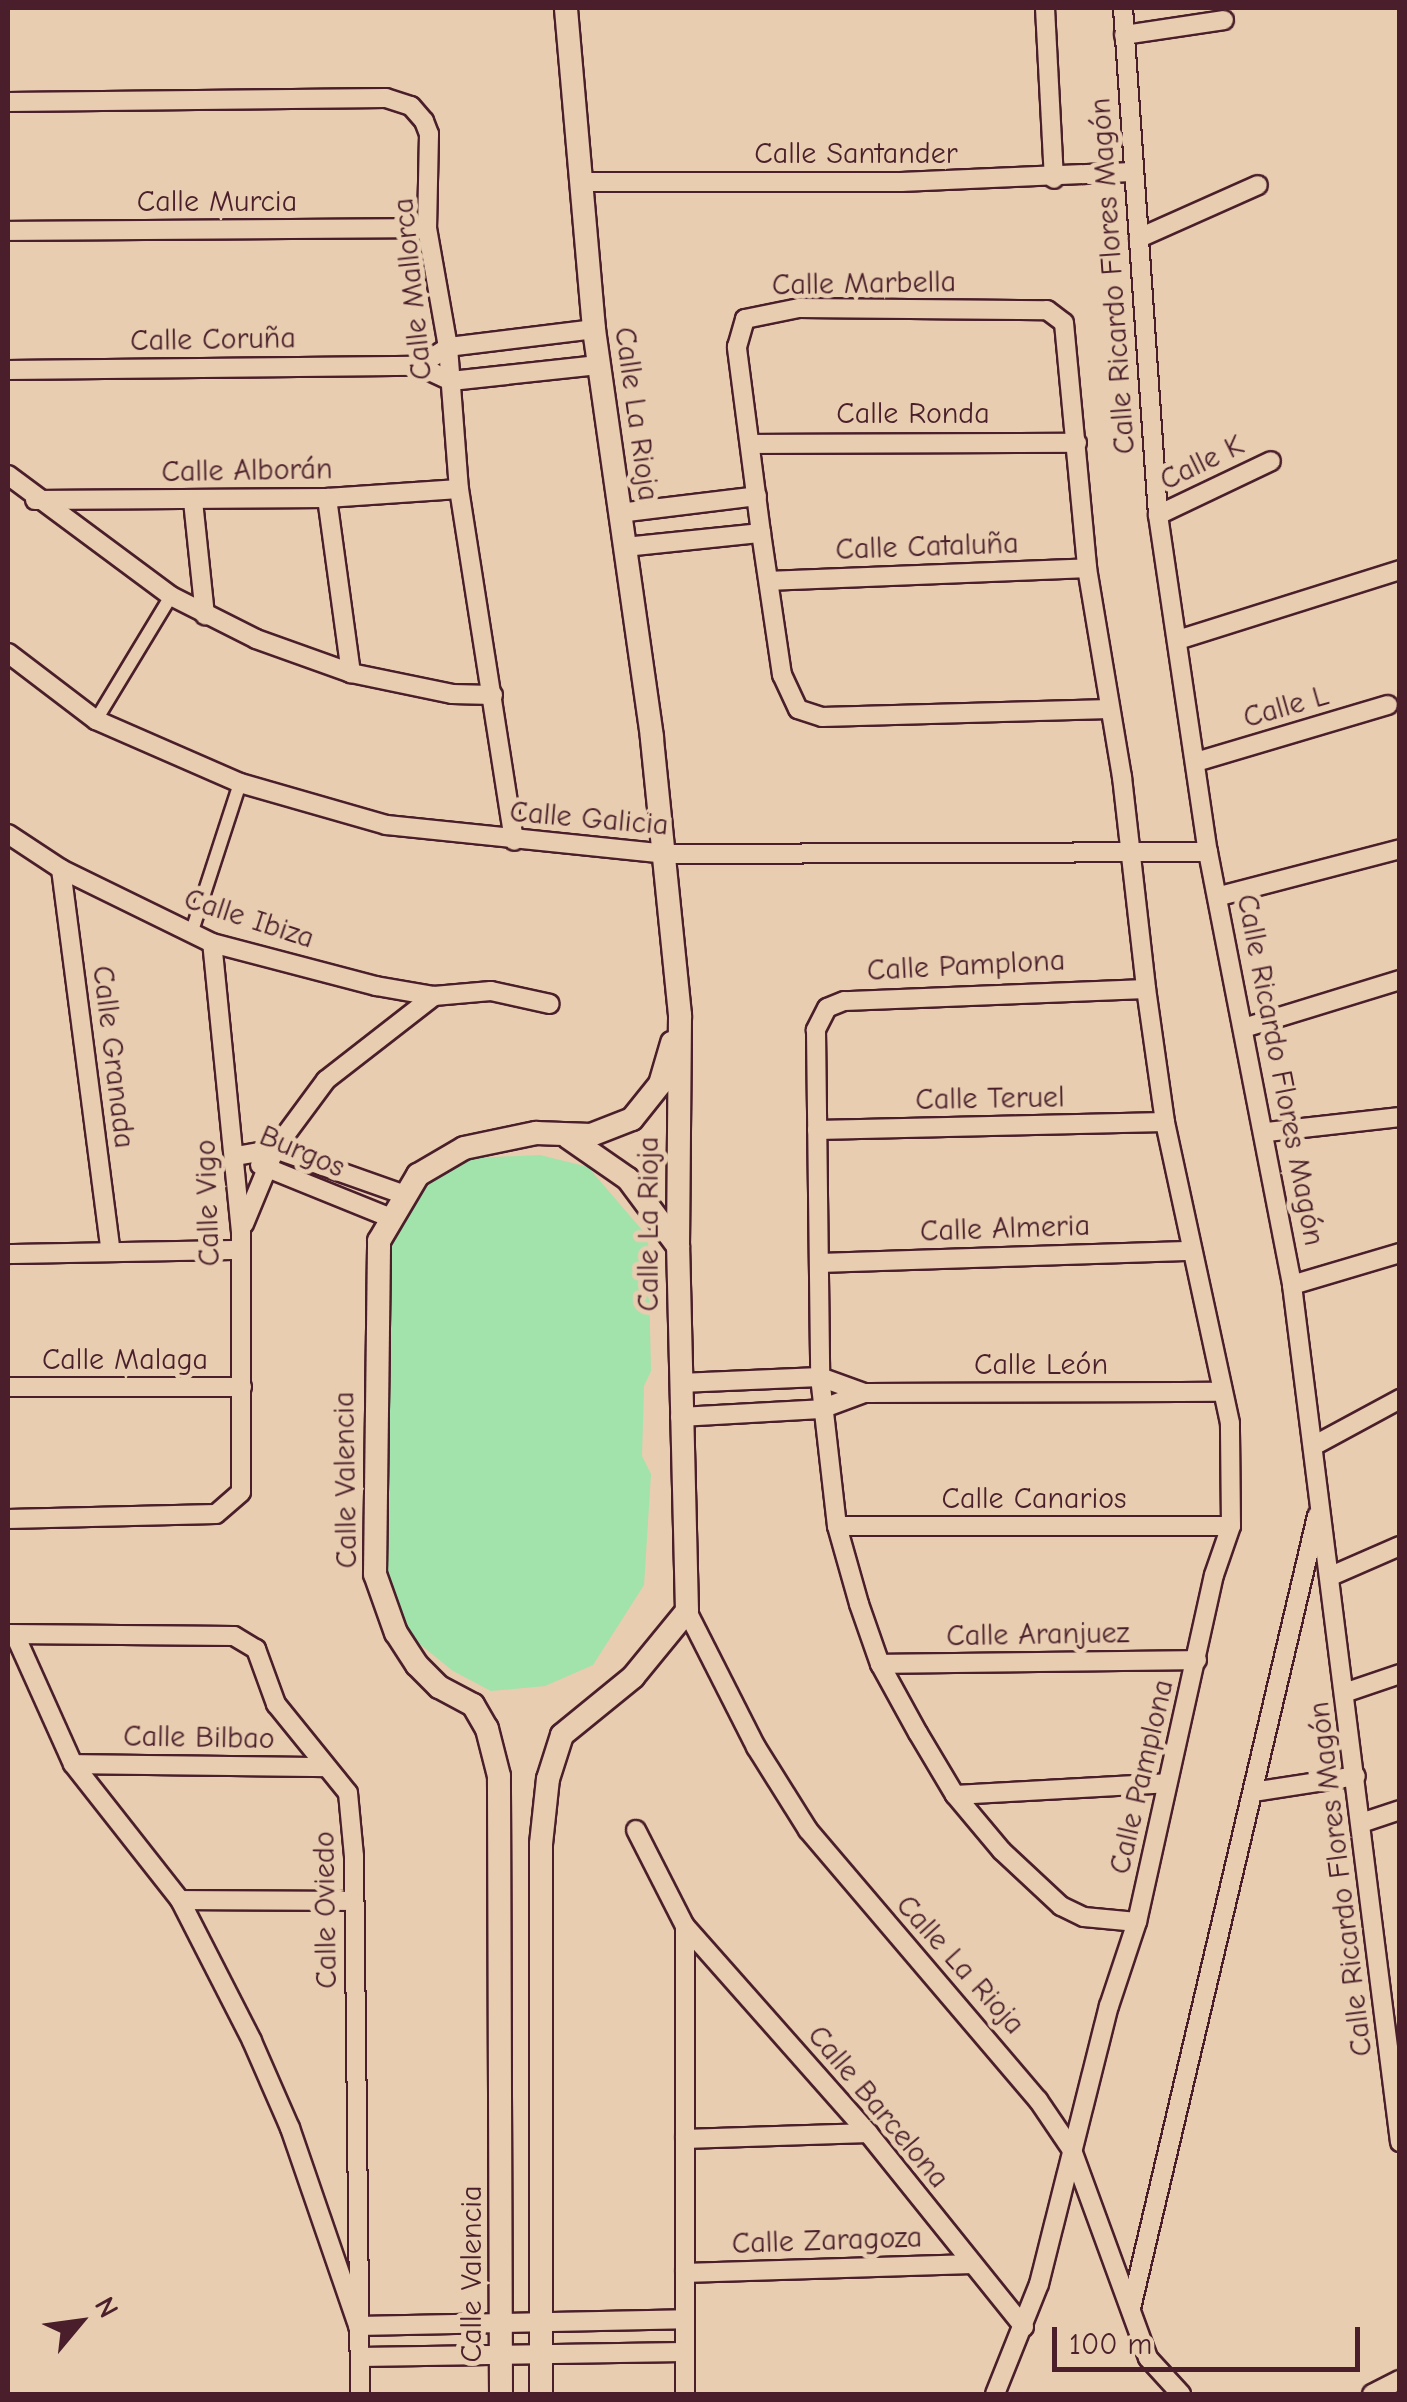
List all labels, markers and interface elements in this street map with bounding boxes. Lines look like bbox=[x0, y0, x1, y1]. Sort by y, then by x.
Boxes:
street label: Calle Ricardo Flores Magón bbox=[1083, 97, 1143, 455]
street label: Calle Santander bbox=[754, 136, 958, 172]
street label: Calle Murcia bbox=[137, 184, 297, 220]
street label: Calle Mallorca bbox=[386, 196, 440, 382]
street label: Calle Marbella bbox=[772, 264, 956, 304]
street label: Calle Coruña bbox=[130, 321, 296, 359]
street label: Calle La Rioja bbox=[606, 325, 666, 503]
street label: Calle Ronda bbox=[836, 396, 990, 432]
street label: Calle K bbox=[1154, 427, 1250, 499]
street label: Calle Alborán bbox=[161, 452, 333, 490]
street label: Calle Cataluña bbox=[835, 526, 1019, 568]
street label: Calle L bbox=[1239, 678, 1333, 736]
street label: Calle Galicia bbox=[508, 794, 670, 844]
street label: Calle Ibiza bbox=[179, 881, 319, 957]
street label: Calle Ricardo Flores Magón bbox=[1228, 891, 1332, 1249]
street label: Calle Pamplona bbox=[866, 943, 1066, 989]
street label: Calle Granada bbox=[84, 964, 142, 1150]
street label: Calle Teruel bbox=[915, 1080, 1065, 1118]
street label: Burgos bbox=[254, 1118, 350, 1186]
street label: Calle La Rioja bbox=[631, 1136, 667, 1312]
street label: Calle Vigo bbox=[188, 1139, 228, 1267]
street label: Calle Almeria bbox=[919, 1208, 1091, 1250]
street label: Calle Malaga bbox=[42, 1342, 208, 1378]
street label: Calle León bbox=[974, 1347, 1108, 1383]
street label: Calle Valencia bbox=[326, 1391, 366, 1569]
street label: Calle Canarios bbox=[942, 1481, 1126, 1517]
street label: Calle Aranjuez bbox=[946, 1615, 1130, 1655]
street label: Calle Pamplona bbox=[1102, 1676, 1182, 1878]
street label: Calle Ricardo Flores Magón bbox=[1301, 1700, 1381, 2058]
street label: Calle Bilbao bbox=[123, 1719, 275, 1757]
street label: Calle Oviedo bbox=[307, 1831, 345, 1989]
street label: Calle La Rioja bbox=[888, 1888, 1032, 2042]
street label: Calle Barcelona bbox=[800, 2018, 956, 2196]
street label: Calle Valencia bbox=[454, 2186, 490, 2362]
street label: Calle Zaragoza bbox=[731, 2220, 923, 2262]
north arrow bbox=[30, 2272, 130, 2372]
text: N bbox=[88, 2292, 125, 2323]
scale bar bbox=[1057, 2307, 1364, 2369]
text: 100 m bbox=[1069, 2327, 1152, 2362]

